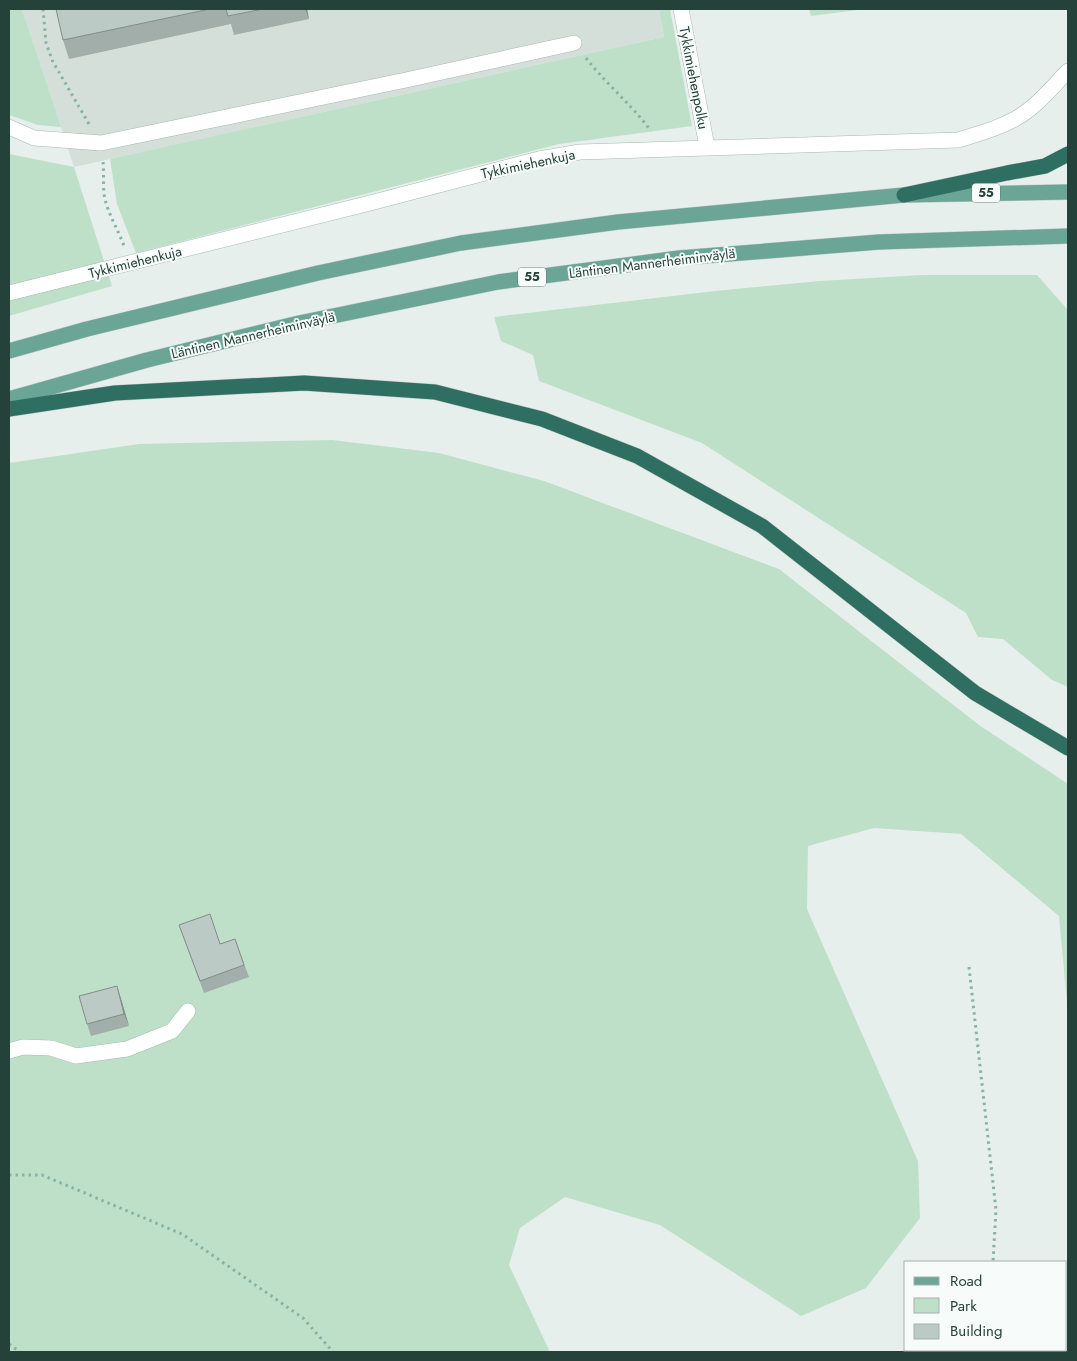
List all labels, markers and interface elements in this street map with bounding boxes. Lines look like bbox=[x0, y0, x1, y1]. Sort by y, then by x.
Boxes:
street label: Tykkimiehenpolku bbox=[674, 25, 714, 131]
street label: Tykkimiehenkuja bbox=[479, 144, 577, 184]
road number: 55 bbox=[972, 184, 1000, 202]
street label: Tykkimiehenkuja bbox=[86, 241, 184, 283]
street label: Läntinen Mannerheiminväylä bbox=[568, 243, 736, 283]
road number: 55 bbox=[518, 268, 546, 286]
street label: Läntinen Mannerheiminväylä bbox=[169, 306, 337, 364]
legend bbox=[904, 1261, 1067, 1351]
text: Road bbox=[950, 1270, 982, 1292]
text: Park bbox=[950, 1295, 977, 1317]
text: Building bbox=[950, 1320, 1002, 1342]

